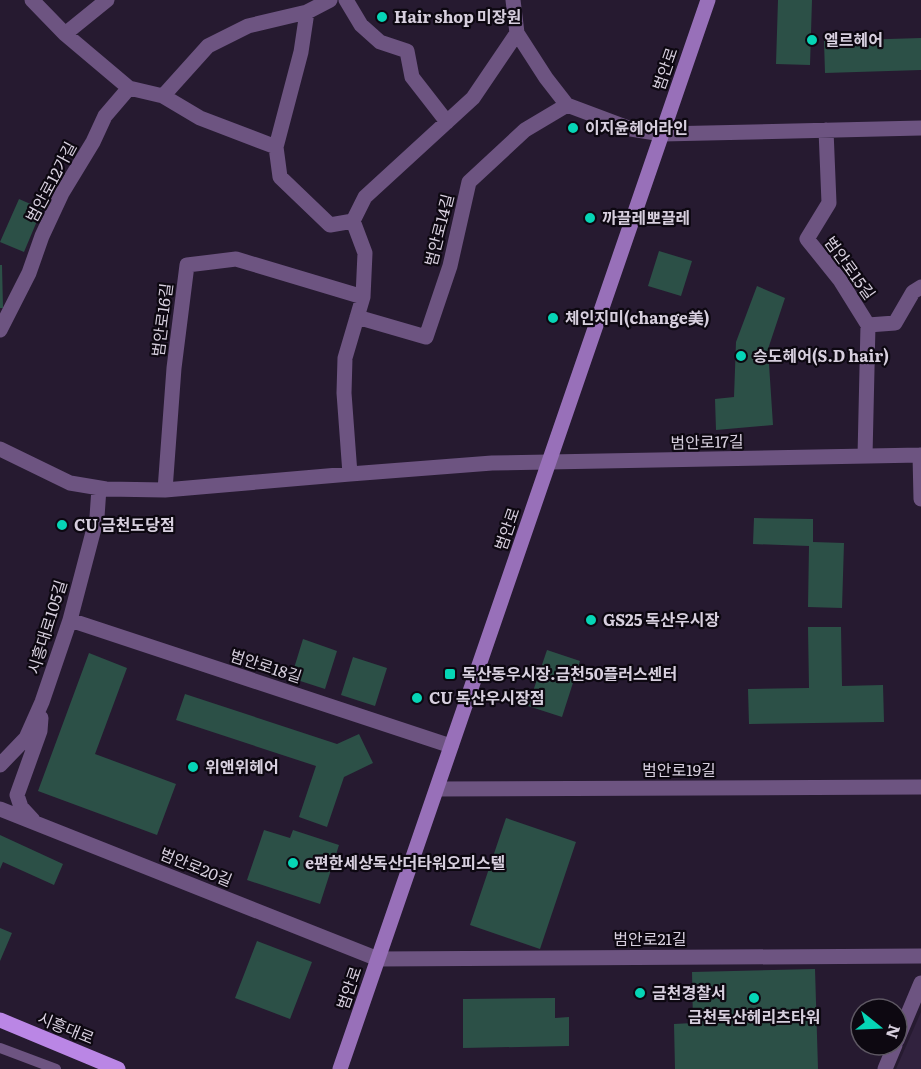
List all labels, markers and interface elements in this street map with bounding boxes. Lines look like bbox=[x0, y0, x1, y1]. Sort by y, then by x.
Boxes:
place label: Hair shop 미장원 bbox=[394, 4, 521, 28]
marker: Hair shop 미장원 bbox=[375, 10, 389, 24]
place label: 엘르헤어 bbox=[824, 27, 883, 51]
marker: 엘르헤어 bbox=[805, 33, 819, 47]
street label: 범안로 bbox=[646, 44, 683, 93]
place label: 이지윤헤어라인 bbox=[585, 115, 688, 139]
marker: 이지윤헤어라인 bbox=[566, 121, 580, 135]
street label: 범안로12가길 bbox=[19, 137, 81, 226]
street label: 범안로14길 bbox=[417, 191, 459, 268]
place label: 까끌레뽀끌레 bbox=[602, 205, 690, 229]
marker: 까끌레뽀끌레 bbox=[583, 211, 597, 225]
street label: 범안로15길 bbox=[819, 231, 882, 304]
street label: 범안로16길 bbox=[145, 282, 177, 358]
place label: 체인지미(change美) bbox=[565, 305, 709, 329]
marker: 체인지미(change美) bbox=[546, 311, 560, 325]
place label: 승도헤어(S.D hair) bbox=[753, 343, 889, 367]
marker: 승도헤어(S.D hair) bbox=[734, 349, 748, 363]
street label: 범안로17길 bbox=[670, 428, 744, 454]
street label: 범안로 bbox=[488, 504, 525, 553]
place label: CU 금천도당점 bbox=[74, 512, 175, 536]
marker: CU 금천도당점 bbox=[55, 518, 69, 532]
street label: 시흥대로105길 bbox=[20, 577, 72, 677]
place label: GS25 독산우시장 bbox=[603, 607, 719, 631]
marker: GS25 독산우시장 bbox=[584, 613, 598, 627]
street label: 범안로18길 bbox=[227, 642, 305, 688]
place label: 독산동우시장.금천50플러스센터 bbox=[462, 661, 677, 685]
marker: 독산동우시장.금천50플러스센터 bbox=[443, 667, 457, 681]
place label: CU 독산우시장점 bbox=[429, 685, 544, 709]
marker: CU 독산우시장점 bbox=[410, 691, 424, 705]
place label: 위앤위헤어 bbox=[205, 754, 279, 778]
street label: 범안로19길 bbox=[642, 757, 716, 781]
marker: 위앤위헤어 bbox=[186, 760, 200, 774]
street label: 범안로20길 bbox=[157, 841, 236, 891]
place label: e편한세상독산더타워오피스텔 bbox=[305, 850, 505, 874]
marker: e편한세상독산더타워오피스텔 bbox=[286, 856, 300, 870]
street label: 범안로21길 bbox=[613, 926, 687, 950]
street label: 범안로 bbox=[330, 963, 367, 1012]
place label: 금천경찰서 bbox=[652, 980, 726, 1004]
marker: 금천경찰서 bbox=[633, 986, 647, 1000]
marker: 금천독산헤리츠타워 bbox=[747, 991, 761, 1005]
north arrow bbox=[849, 997, 909, 1057]
place label: 금천독산헤리츠타워 bbox=[688, 1004, 820, 1028]
street label: 시흥대로 bbox=[35, 1005, 98, 1049]
text: N bbox=[881, 1022, 908, 1042]

